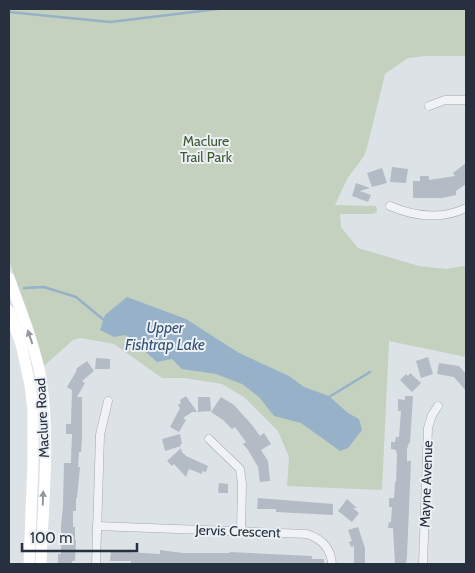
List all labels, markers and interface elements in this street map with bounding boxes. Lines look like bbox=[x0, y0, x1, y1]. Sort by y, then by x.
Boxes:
park label: Maclure Trail Park bbox=[180, 132, 233, 166]
water label: Upper Fishtrap Lake bbox=[125, 319, 205, 354]
one-way arrow bbox=[26, 329, 34, 344]
street label: Maclure Road bbox=[31, 378, 53, 458]
street label: Mayne Avenue bbox=[415, 440, 437, 528]
one-way arrow bbox=[40, 490, 48, 506]
scale bar bbox=[22, 520, 138, 552]
street label: Jervis Crescent bbox=[194, 520, 281, 541]
text: 100 m bbox=[30, 529, 72, 547]

